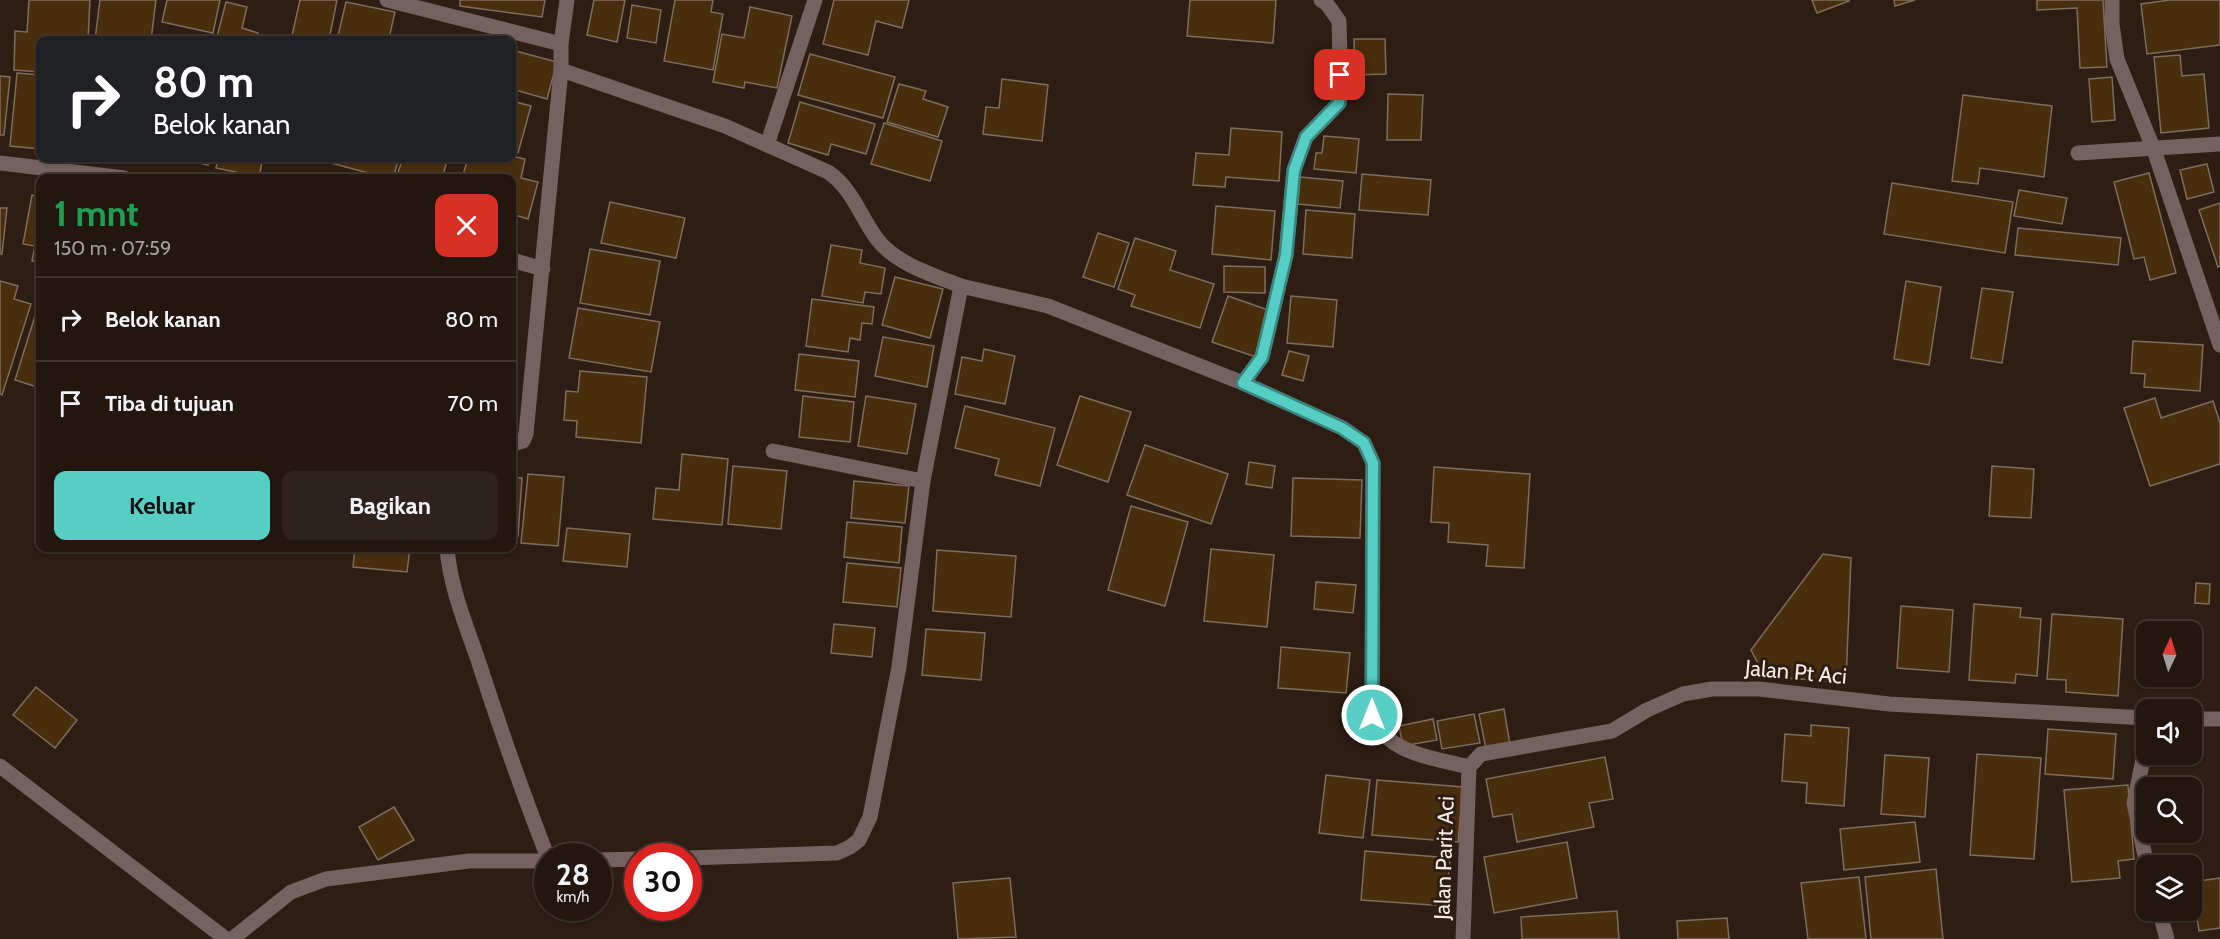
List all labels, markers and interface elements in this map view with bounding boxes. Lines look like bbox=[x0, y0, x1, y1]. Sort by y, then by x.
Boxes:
pin bbox=[1314, 49, 1365, 100]
text: 80 m bbox=[153, 56, 254, 108]
icon: arrive bbox=[1323, 58, 1356, 91]
icon: right bbox=[54, 60, 132, 138]
text: Belok kanan bbox=[153, 108, 290, 141]
text: 1 mnt bbox=[54, 191, 139, 235]
button: close bbox=[435, 194, 498, 257]
text: 150 m · 07:59 bbox=[54, 236, 171, 260]
icon: right bbox=[54, 303, 87, 336]
text: Belok kanan bbox=[105, 306, 221, 333]
text: 80 m bbox=[445, 306, 498, 333]
icon: arrive bbox=[54, 387, 87, 420]
text: Tiba di tujuan bbox=[105, 390, 234, 417]
text: 70 m bbox=[448, 390, 498, 417]
button: Keluar bbox=[54, 471, 270, 540]
button: Bagikan bbox=[282, 471, 498, 540]
north arrow bbox=[2136, 621, 2202, 687]
map controls bbox=[2136, 621, 2202, 921]
street label: Jalan Pt Aci bbox=[1743, 654, 1848, 690]
position arrow bbox=[1340, 683, 1404, 747]
button: sound bbox=[2136, 699, 2202, 765]
button: search bbox=[2136, 777, 2202, 843]
street label: Jalan Parit Aci bbox=[1428, 796, 1460, 921]
speed limit sign: 30 bbox=[624, 843, 702, 921]
button: layers bbox=[2136, 855, 2202, 921]
text: 28 bbox=[556, 856, 590, 893]
text: km/h bbox=[557, 888, 589, 906]

